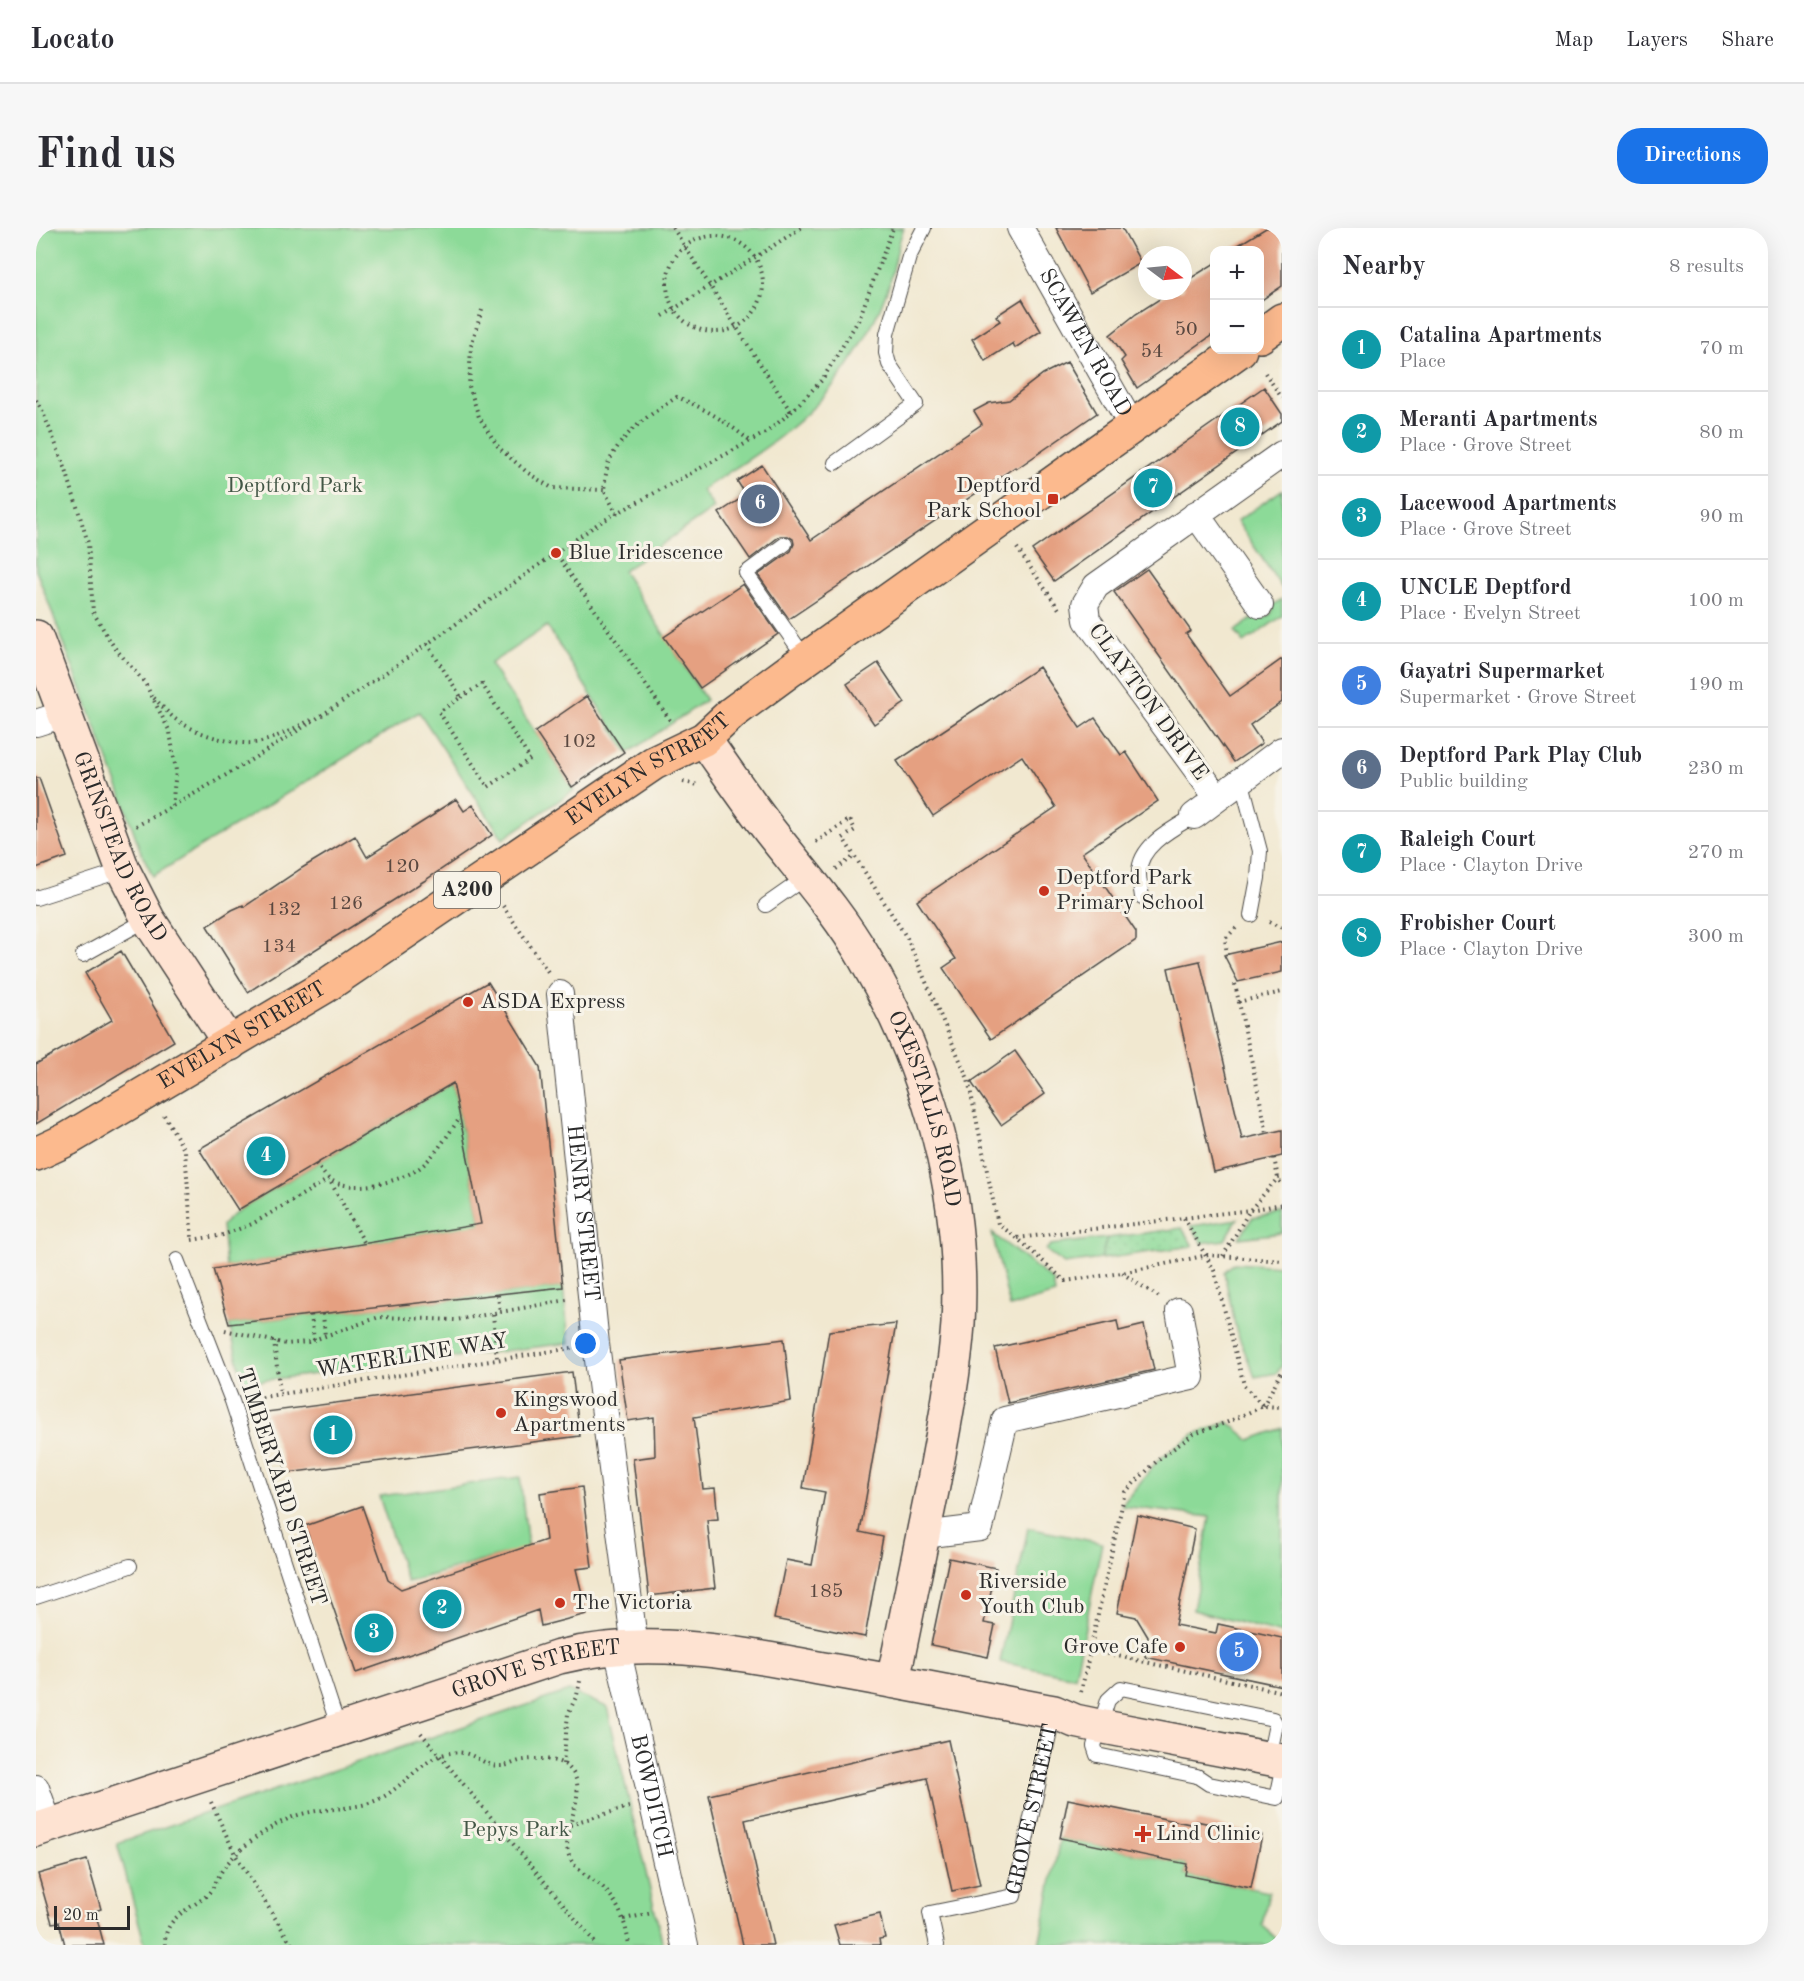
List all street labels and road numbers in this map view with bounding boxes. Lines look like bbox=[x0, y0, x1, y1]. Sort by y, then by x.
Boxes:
street label: SCAWEN ROAD bbox=[1035, 265, 1135, 421]
street label: CLAYTON DRIVE bbox=[1084, 620, 1212, 784]
street label: EVELYN STREET bbox=[562, 709, 735, 830]
street label: GRINSTEAD ROAD bbox=[69, 748, 171, 946]
road number: A200 bbox=[434, 872, 500, 908]
street label: EVELYN STREET bbox=[154, 977, 330, 1094]
street label: OXESTALLS ROAD bbox=[883, 1007, 964, 1208]
street label: HENRY STREET bbox=[562, 1123, 603, 1302]
street label: WATERLINE WAY bbox=[314, 1330, 510, 1382]
street label: TIMBERYARD STREET bbox=[232, 1365, 330, 1609]
street label: GROVE STREET bbox=[449, 1636, 622, 1703]
street label: GROVE STREET bbox=[1003, 1722, 1062, 1897]
street label: BOWDITCH bbox=[626, 1732, 676, 1860]

